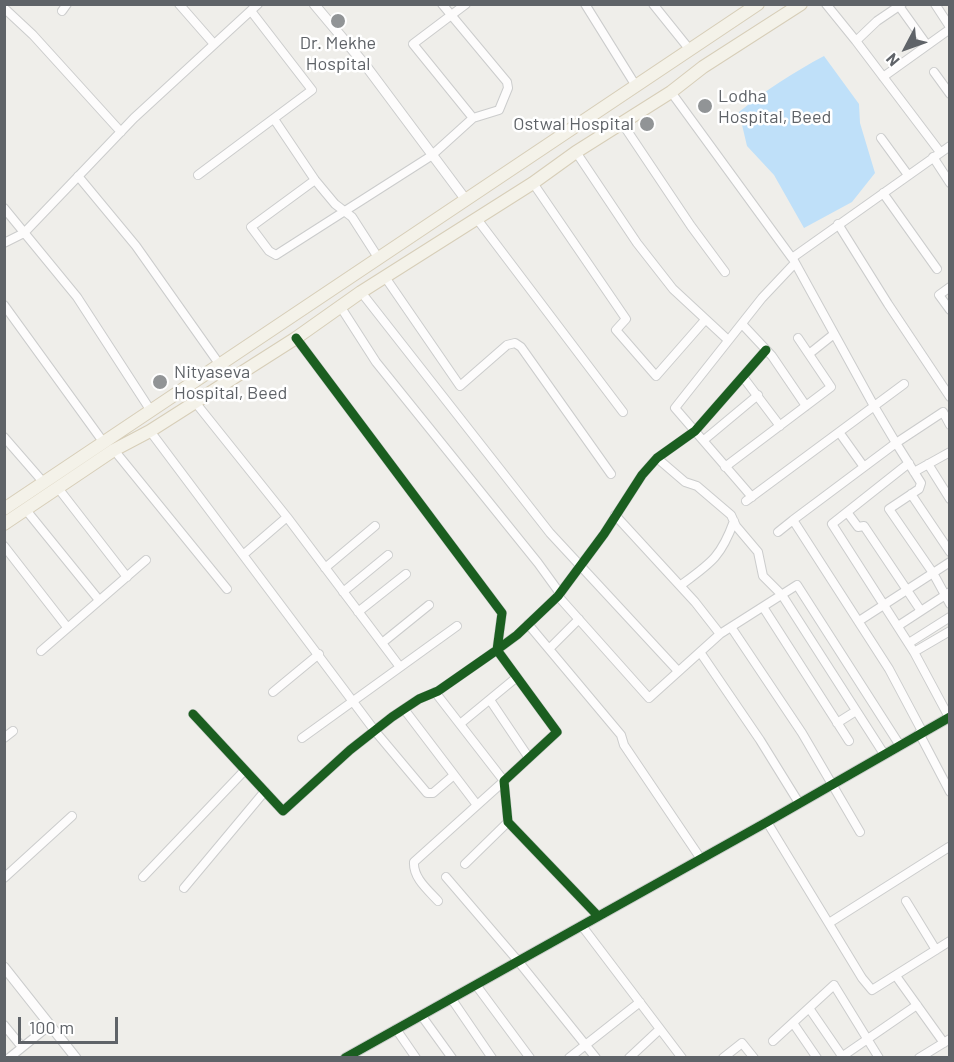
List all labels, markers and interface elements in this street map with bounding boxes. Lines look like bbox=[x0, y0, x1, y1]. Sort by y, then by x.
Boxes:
marker: Dr. Mekhe Hospital bbox=[329, 12, 347, 30]
north arrow bbox=[876, 18, 936, 78]
place label: Dr. Mekhe Hospital bbox=[300, 32, 376, 74]
text: N bbox=[881, 50, 903, 70]
place label: Lodha Hospital, Beed bbox=[718, 85, 831, 128]
marker: Lodha Hospital, Beed bbox=[696, 97, 714, 115]
place label: Ostwal Hospital bbox=[513, 113, 634, 135]
marker: Ostwal Hospital bbox=[638, 115, 656, 133]
place label: Nityaseva Hospital, Beed bbox=[174, 361, 287, 404]
marker: Nityaseva Hospital, Beed bbox=[151, 373, 169, 391]
scale bar bbox=[21, 1005, 122, 1043]
text: 100 m bbox=[29, 1016, 74, 1038]

